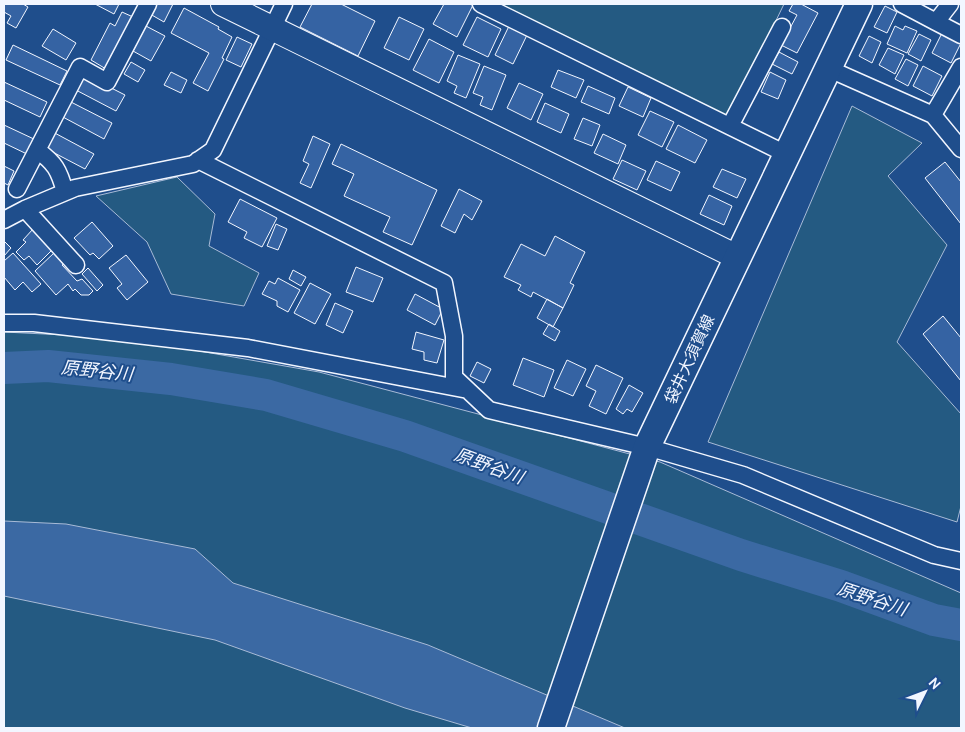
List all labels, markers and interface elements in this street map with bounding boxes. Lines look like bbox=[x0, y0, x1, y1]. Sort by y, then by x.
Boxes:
street label: 袋井大須賀線 bbox=[661, 312, 718, 407]
water label: 原野谷川 bbox=[60, 356, 136, 386]
water label: 原野谷川 bbox=[451, 443, 528, 489]
water label: 原野谷川 bbox=[834, 577, 912, 621]
north arrow bbox=[900, 667, 950, 717]
text: N bbox=[925, 674, 945, 693]

